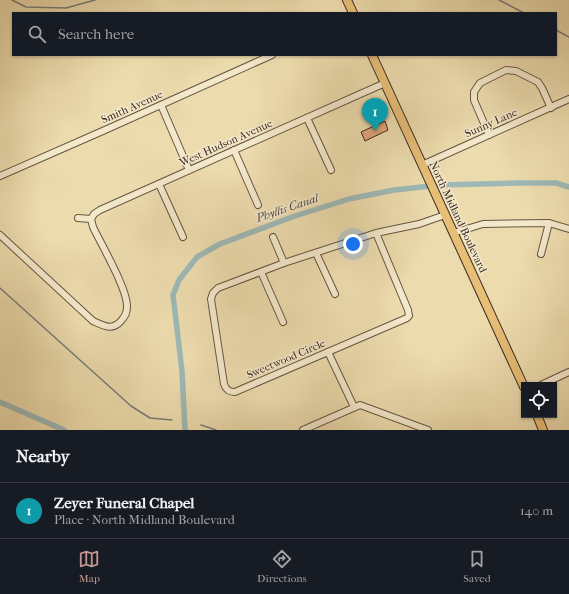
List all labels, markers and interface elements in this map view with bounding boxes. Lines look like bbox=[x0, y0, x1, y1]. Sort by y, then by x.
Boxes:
search box bbox=[12, 12, 557, 56]
icon: search bbox=[26, 23, 48, 45]
text: Search here bbox=[58, 25, 134, 43]
street label: Smith Avenue bbox=[99, 87, 165, 126]
pin: 1 bbox=[362, 98, 388, 131]
street label: Sunny Lane bbox=[463, 105, 520, 140]
street label: West Hudson Avenue bbox=[177, 116, 275, 170]
street label: North Midland Boulevard bbox=[427, 159, 490, 276]
water label: Phyllis Canal bbox=[253, 190, 322, 225]
your location bbox=[343, 234, 363, 254]
street label: Sweetwood Circle bbox=[245, 336, 328, 381]
map controls bbox=[521, 382, 557, 418]
button: locate bbox=[521, 382, 557, 418]
text: Nearby bbox=[16, 446, 70, 466]
text: Zeyer Funeral Chapel bbox=[54, 494, 194, 512]
text: 1 bbox=[27, 503, 31, 518]
text: 140 m bbox=[520, 503, 553, 518]
text: Place · North Midland Boulevard bbox=[54, 512, 235, 527]
tab: Map bbox=[78, 548, 100, 585]
tab: Directions bbox=[257, 548, 307, 585]
tab: Saved bbox=[463, 548, 491, 585]

